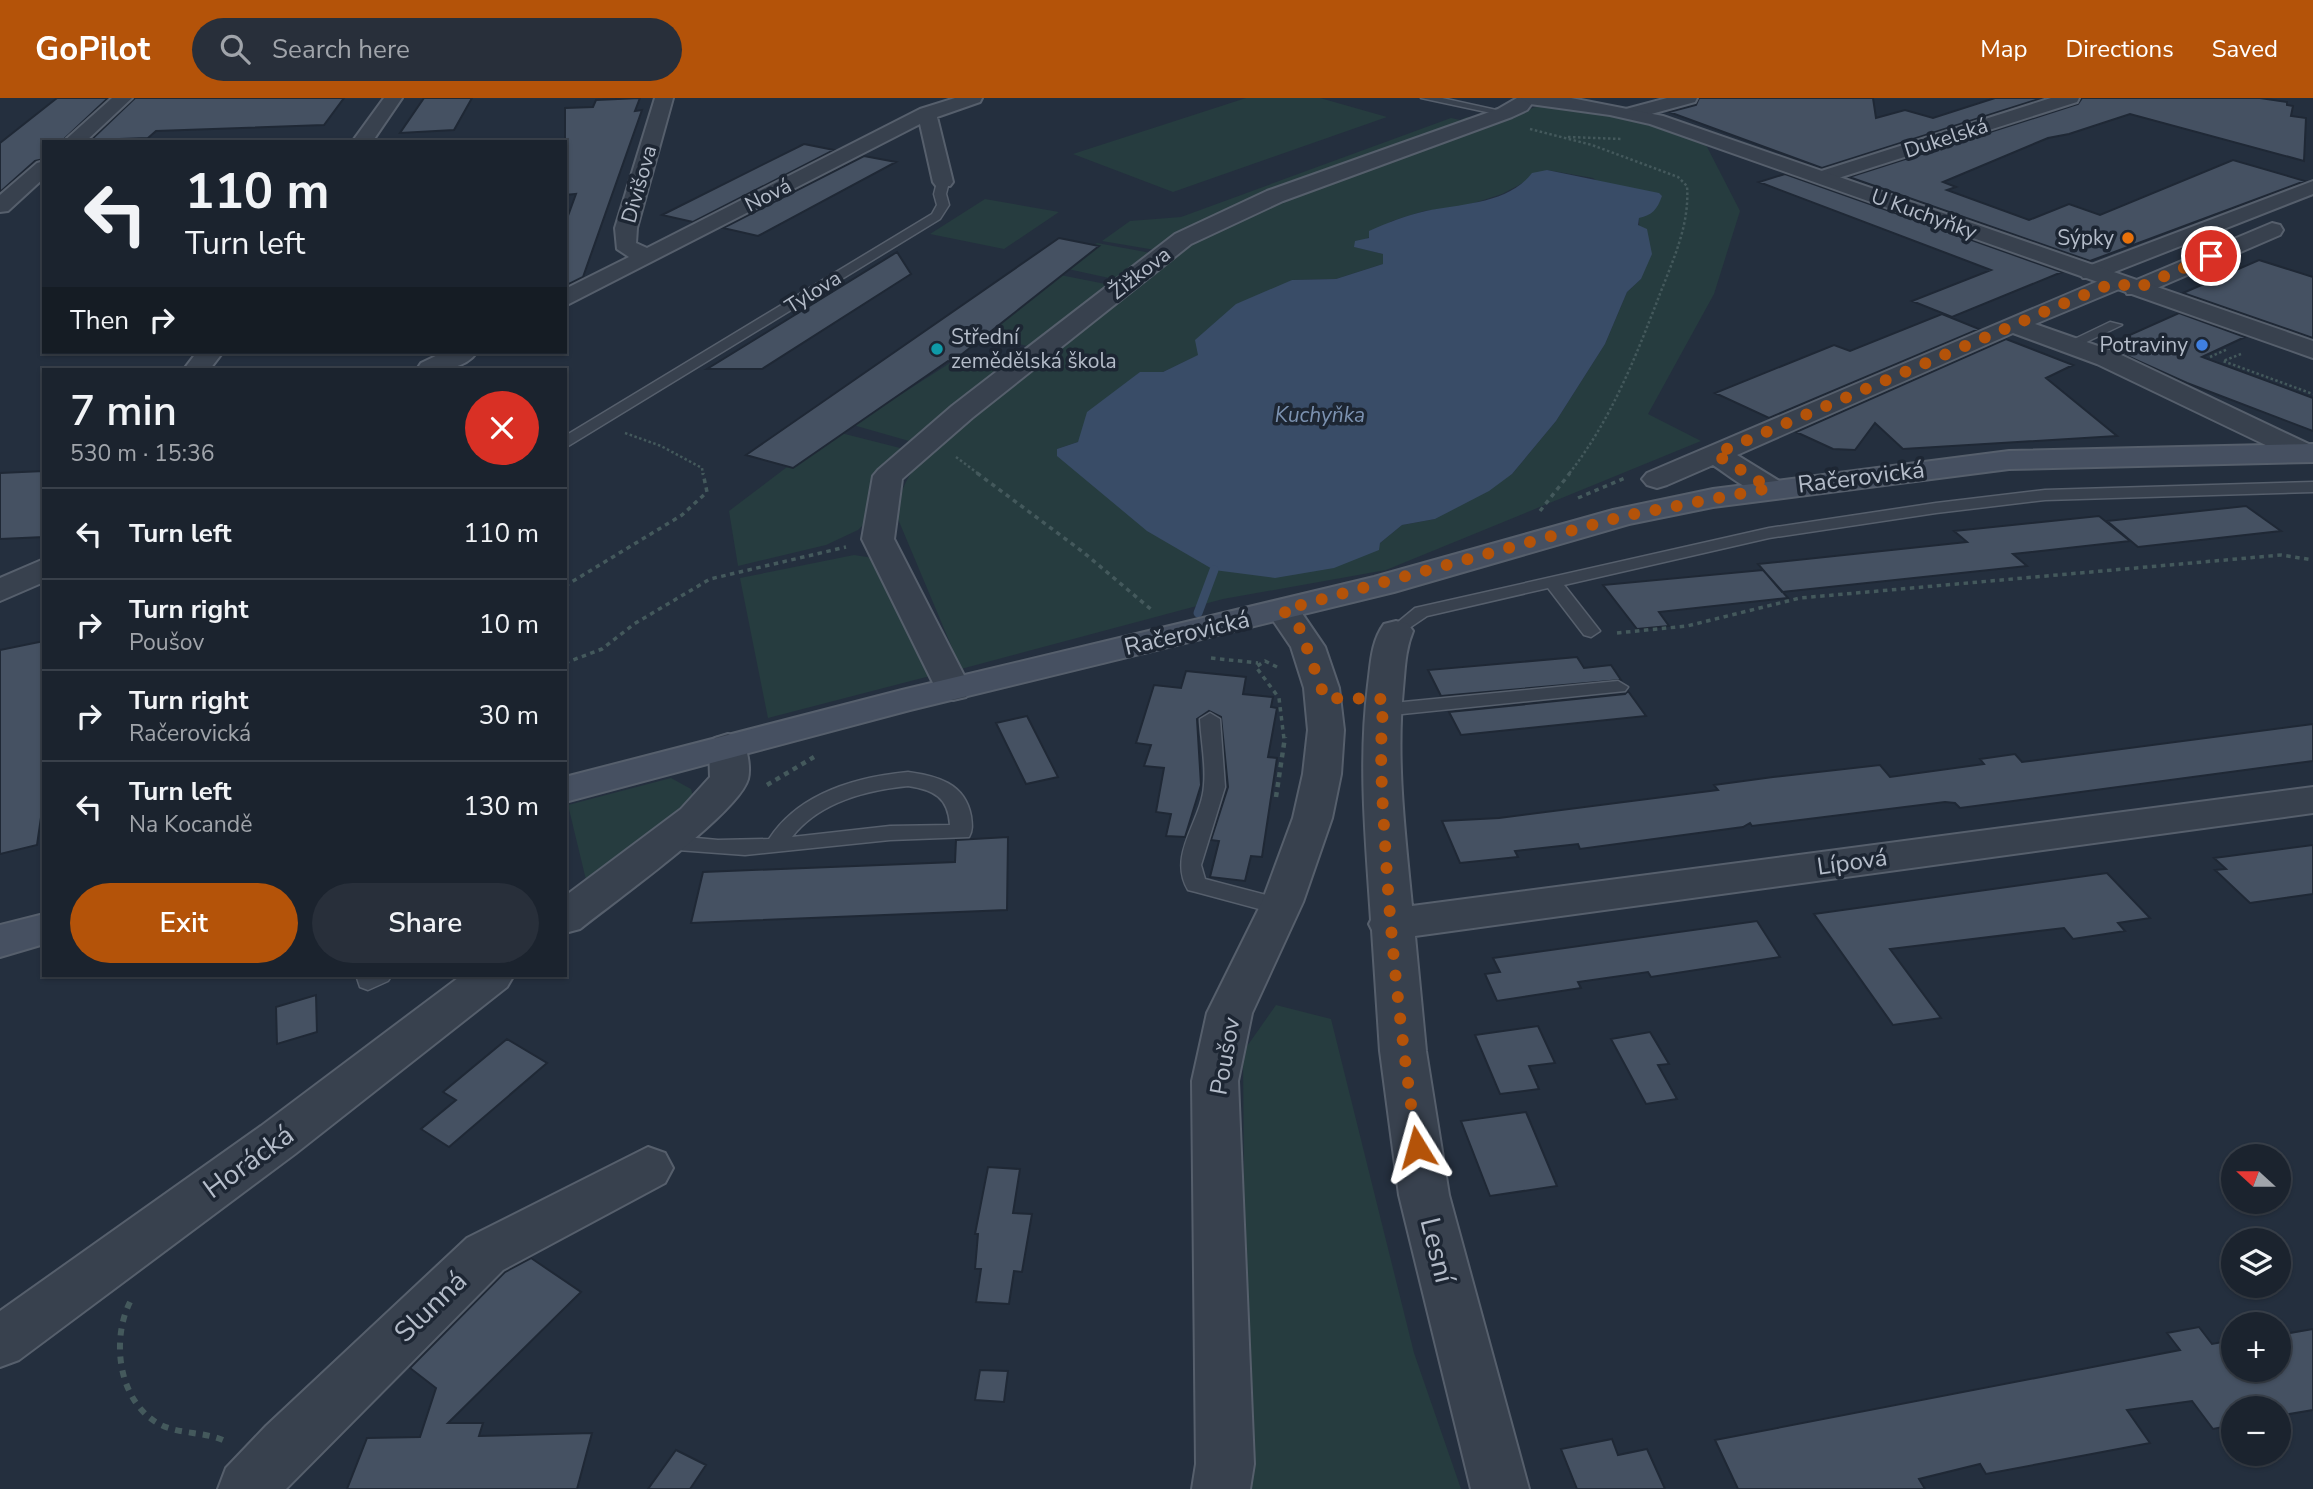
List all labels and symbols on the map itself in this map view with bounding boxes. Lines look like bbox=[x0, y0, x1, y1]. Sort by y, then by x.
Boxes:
street label: Dukelská bbox=[1901, 111, 1991, 165]
street label: Divišova bbox=[615, 142, 663, 226]
street label: Nová bbox=[740, 171, 796, 219]
street label: U Kuchyňky bbox=[1867, 182, 1981, 246]
place label: Sýpky bbox=[2057, 224, 2114, 252]
pin bbox=[2181, 226, 2241, 286]
marker: Sýpky bbox=[2120, 230, 2136, 246]
street label: Žižkova bbox=[1104, 240, 1176, 306]
street label: Tylova bbox=[780, 264, 846, 320]
place label: Střední zemědělská škola bbox=[951, 323, 1117, 375]
place label: Potraviny bbox=[2100, 331, 2188, 359]
marker: Potraviny bbox=[2194, 337, 2210, 353]
marker: Střední zemědělská škola bbox=[929, 341, 945, 357]
water label: Kuchyňka bbox=[1275, 401, 1365, 429]
street label: Račerovická bbox=[1796, 453, 1926, 501]
street label: Račerovická bbox=[1121, 603, 1253, 663]
street label: Lípová bbox=[1815, 841, 1889, 883]
street label: Poušov bbox=[1202, 1014, 1248, 1097]
position arrow bbox=[1380, 1110, 1454, 1184]
street label: Horácká bbox=[196, 1116, 302, 1208]
north arrow bbox=[2221, 1144, 2291, 1214]
street label: Lesní bbox=[1411, 1214, 1464, 1288]
street label: Slunná bbox=[386, 1263, 475, 1351]

